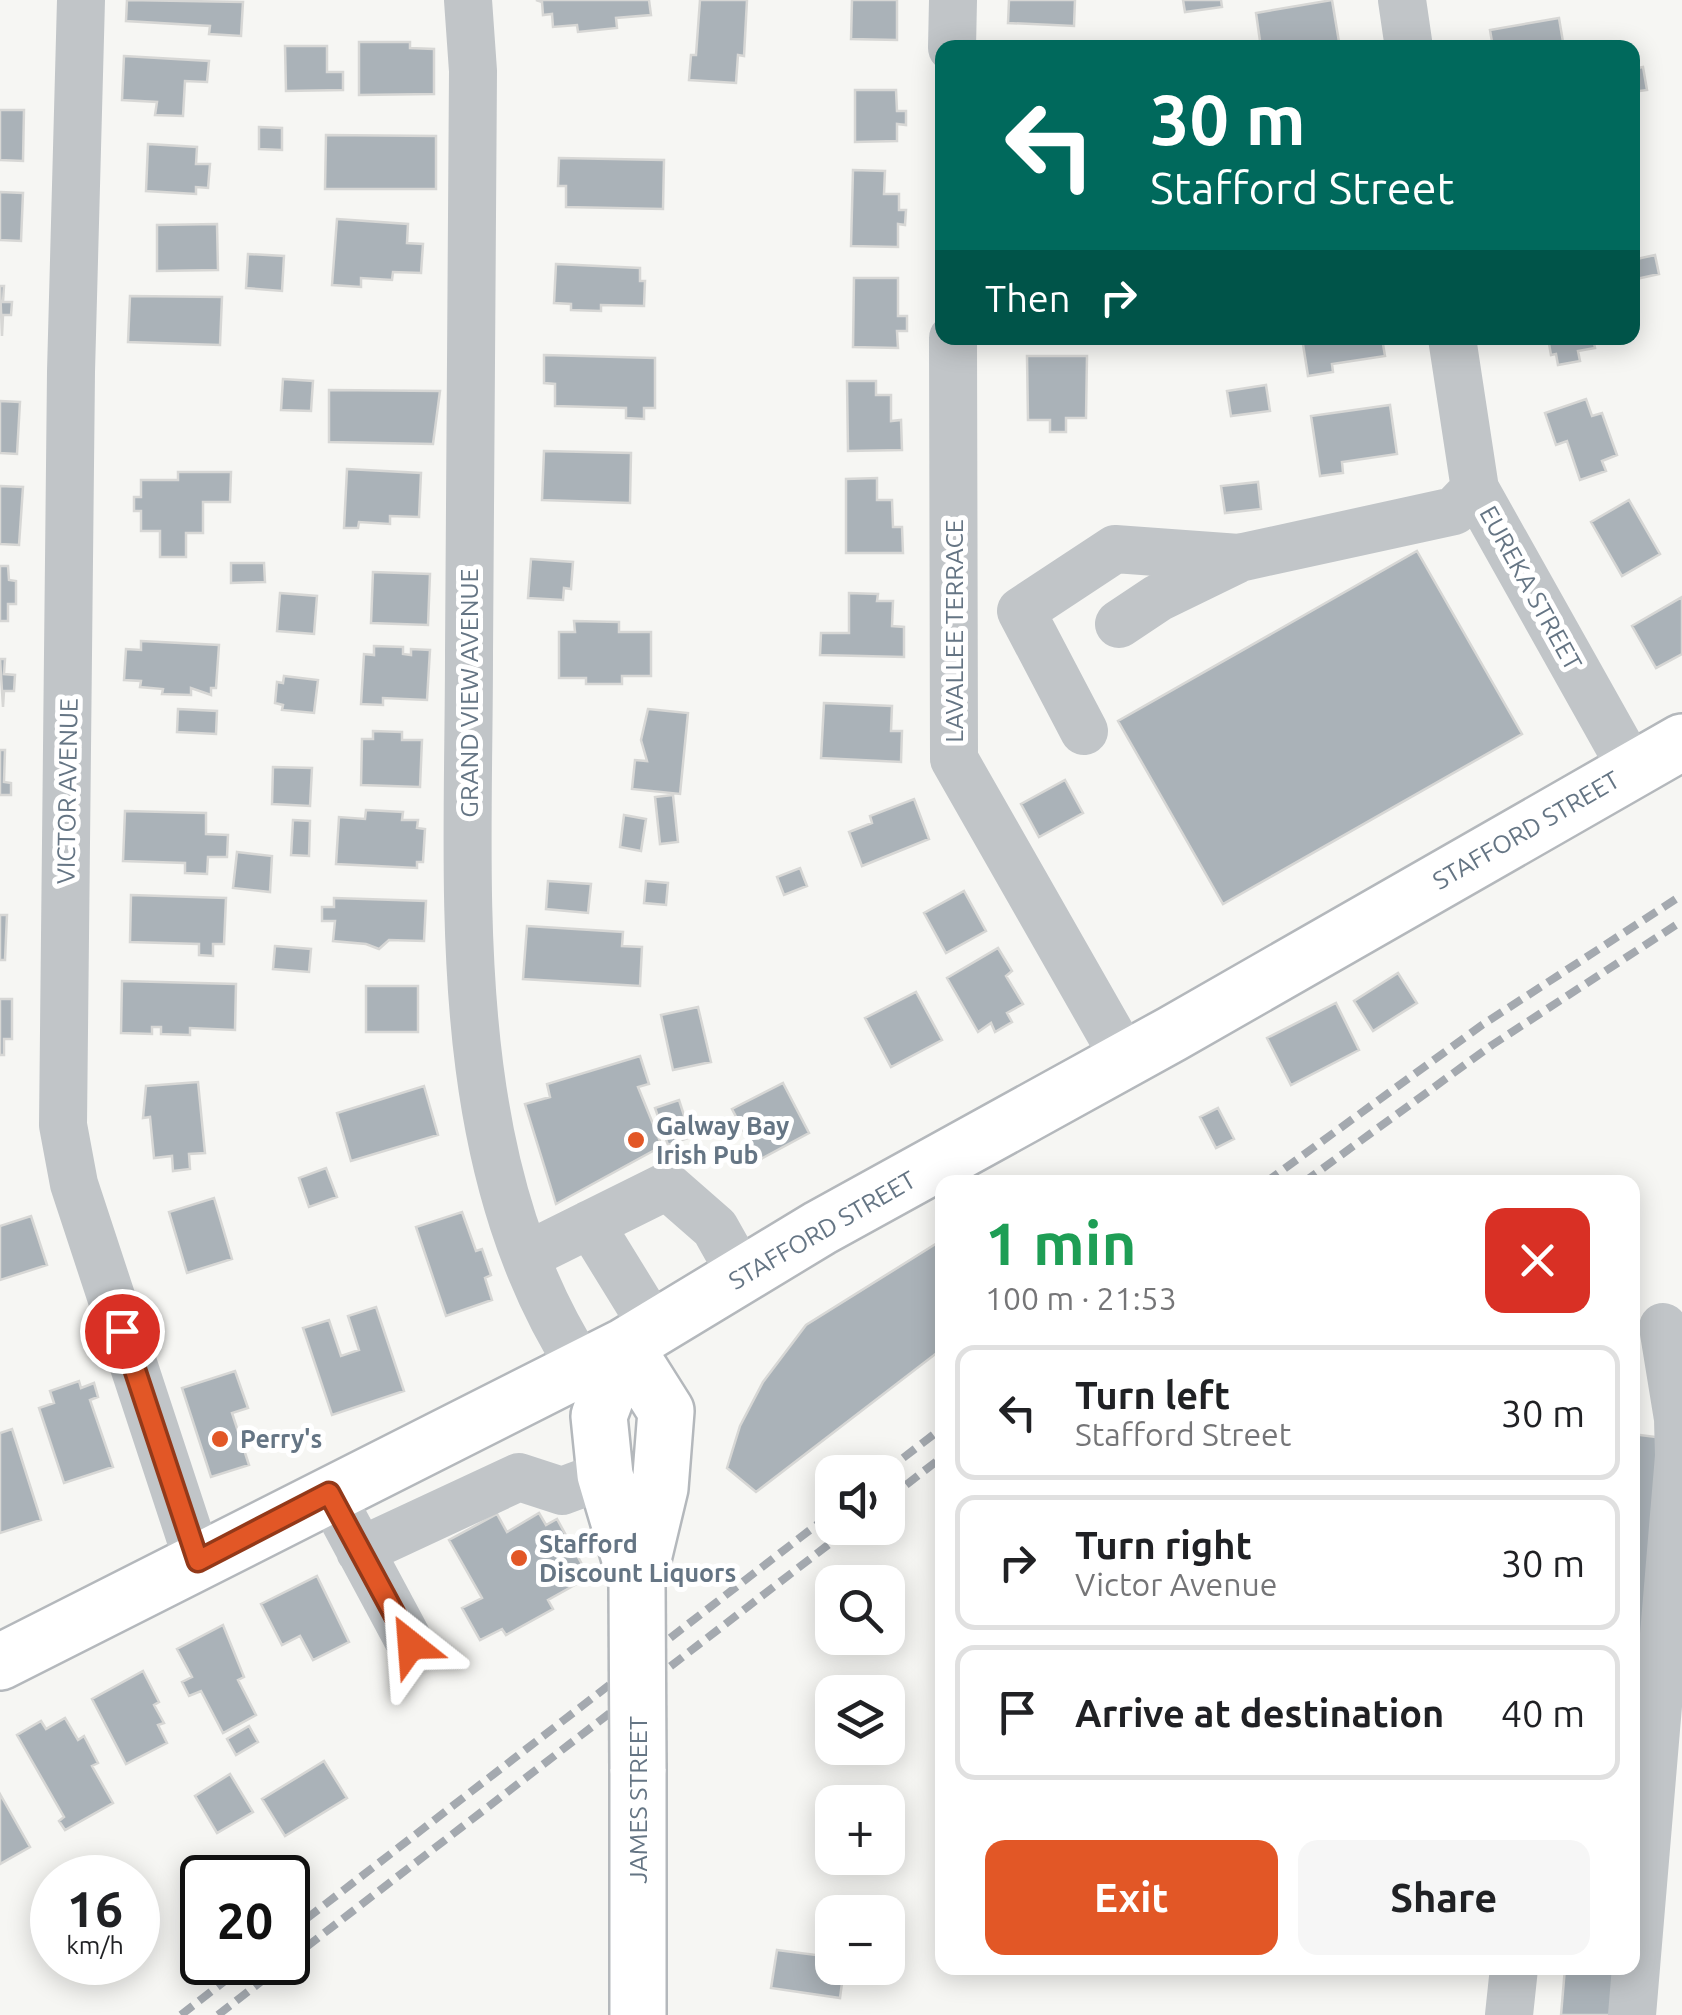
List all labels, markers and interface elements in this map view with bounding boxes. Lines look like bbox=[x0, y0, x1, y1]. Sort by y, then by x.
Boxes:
icon: left bbox=[985, 80, 1115, 210]
text: 30 m bbox=[1150, 80, 1306, 158]
text: Stafford Street bbox=[1150, 162, 1454, 213]
icon: right bbox=[1091, 270, 1146, 325]
text: Then bbox=[985, 277, 1071, 319]
street label: EUREKA STREET bbox=[1474, 501, 1588, 675]
street label: LAVALLEE TERRACE bbox=[940, 519, 968, 743]
street label: GRAND VIEW AVENUE bbox=[455, 568, 483, 818]
street label: VICTOR AVENUE bbox=[51, 698, 83, 884]
street label: STAFFORD STREET bbox=[1428, 765, 1624, 895]
place label: Galway Bay Irish Pub bbox=[656, 1112, 789, 1169]
marker: Galway Bay Irish Pub bbox=[625, 1129, 647, 1151]
street label: STAFFORD STREET bbox=[724, 1165, 920, 1295]
button: close bbox=[1485, 1208, 1590, 1313]
text: 1 min bbox=[985, 1209, 1137, 1276]
text: 100 m · 21:53 bbox=[985, 1280, 1177, 1316]
pin bbox=[80, 1289, 165, 1374]
icon: arrive bbox=[95, 1304, 150, 1359]
text: Turn left bbox=[1075, 1374, 1230, 1416]
icon: left bbox=[990, 1385, 1045, 1440]
text: 30 m bbox=[1501, 1392, 1585, 1434]
text: Stafford Street bbox=[1075, 1416, 1291, 1452]
place label: Perry's bbox=[240, 1425, 322, 1453]
marker: Perry's bbox=[209, 1428, 231, 1450]
map controls bbox=[815, 1455, 905, 1985]
button: sound bbox=[815, 1455, 905, 1545]
text: Turn right bbox=[1075, 1524, 1252, 1566]
place label: Stafford Discount Liquors bbox=[539, 1530, 736, 1587]
icon: right bbox=[990, 1535, 1045, 1590]
text: 30 m bbox=[1501, 1542, 1585, 1584]
marker: Stafford Discount Liquors bbox=[508, 1547, 530, 1569]
button: search bbox=[815, 1565, 905, 1655]
text: Victor Avenue bbox=[1075, 1566, 1278, 1602]
position arrow bbox=[359, 1593, 463, 1697]
button: layers bbox=[815, 1675, 905, 1765]
icon: arrive bbox=[990, 1685, 1045, 1740]
text: Arrive at destination bbox=[1075, 1692, 1444, 1734]
text: 40 m bbox=[1501, 1692, 1585, 1734]
street label: JAMES STREET bbox=[624, 1716, 652, 1884]
button: + bbox=[815, 1785, 905, 1875]
button: Exit bbox=[985, 1840, 1278, 1955]
button: Share bbox=[1298, 1840, 1590, 1955]
speed limit sign: 20 bbox=[180, 1855, 310, 1985]
text: 16 bbox=[67, 1880, 123, 1936]
button: − bbox=[815, 1895, 905, 1985]
text: km/h bbox=[66, 1931, 124, 1959]

